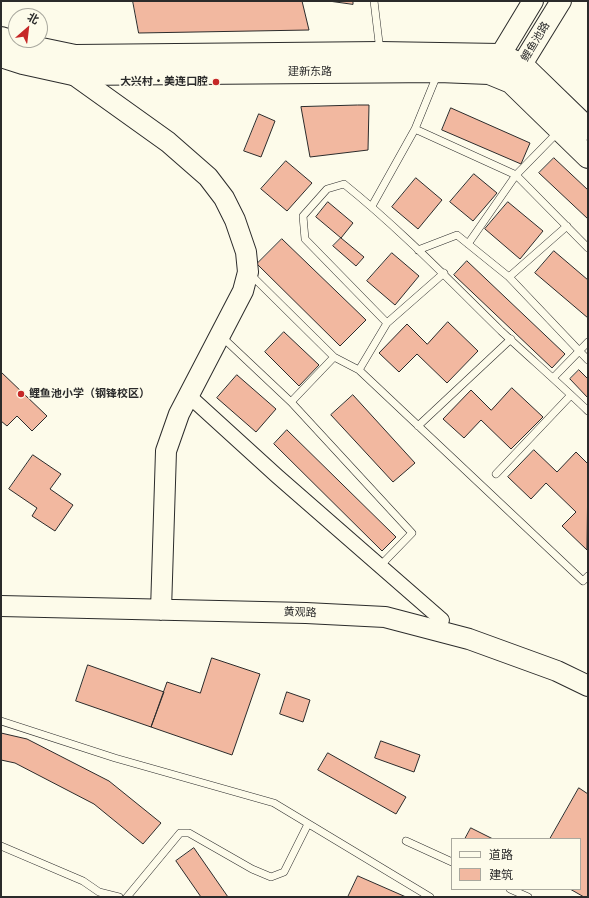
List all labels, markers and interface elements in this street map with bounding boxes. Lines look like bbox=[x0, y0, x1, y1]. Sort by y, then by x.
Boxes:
north arrow bbox=[8, 8, 48, 48]
text: 北 bbox=[25, 9, 42, 28]
street label: 鲤鱼池路 bbox=[519, 20, 553, 64]
street label: 建新东路 bbox=[288, 65, 332, 79]
place label: 大兴村‧美连口腔 bbox=[120, 75, 208, 89]
marker: 大兴村‧美连口腔 bbox=[211, 77, 221, 87]
place label: 鲤鱼池小学（钢锋校区） bbox=[29, 387, 150, 401]
marker: 鲤鱼池小学（钢锋校区） bbox=[16, 389, 26, 399]
street label: 黄观路 bbox=[283, 606, 317, 620]
legend bbox=[451, 838, 581, 890]
text: 道路 bbox=[489, 846, 513, 863]
text: 建筑 bbox=[489, 866, 513, 883]

